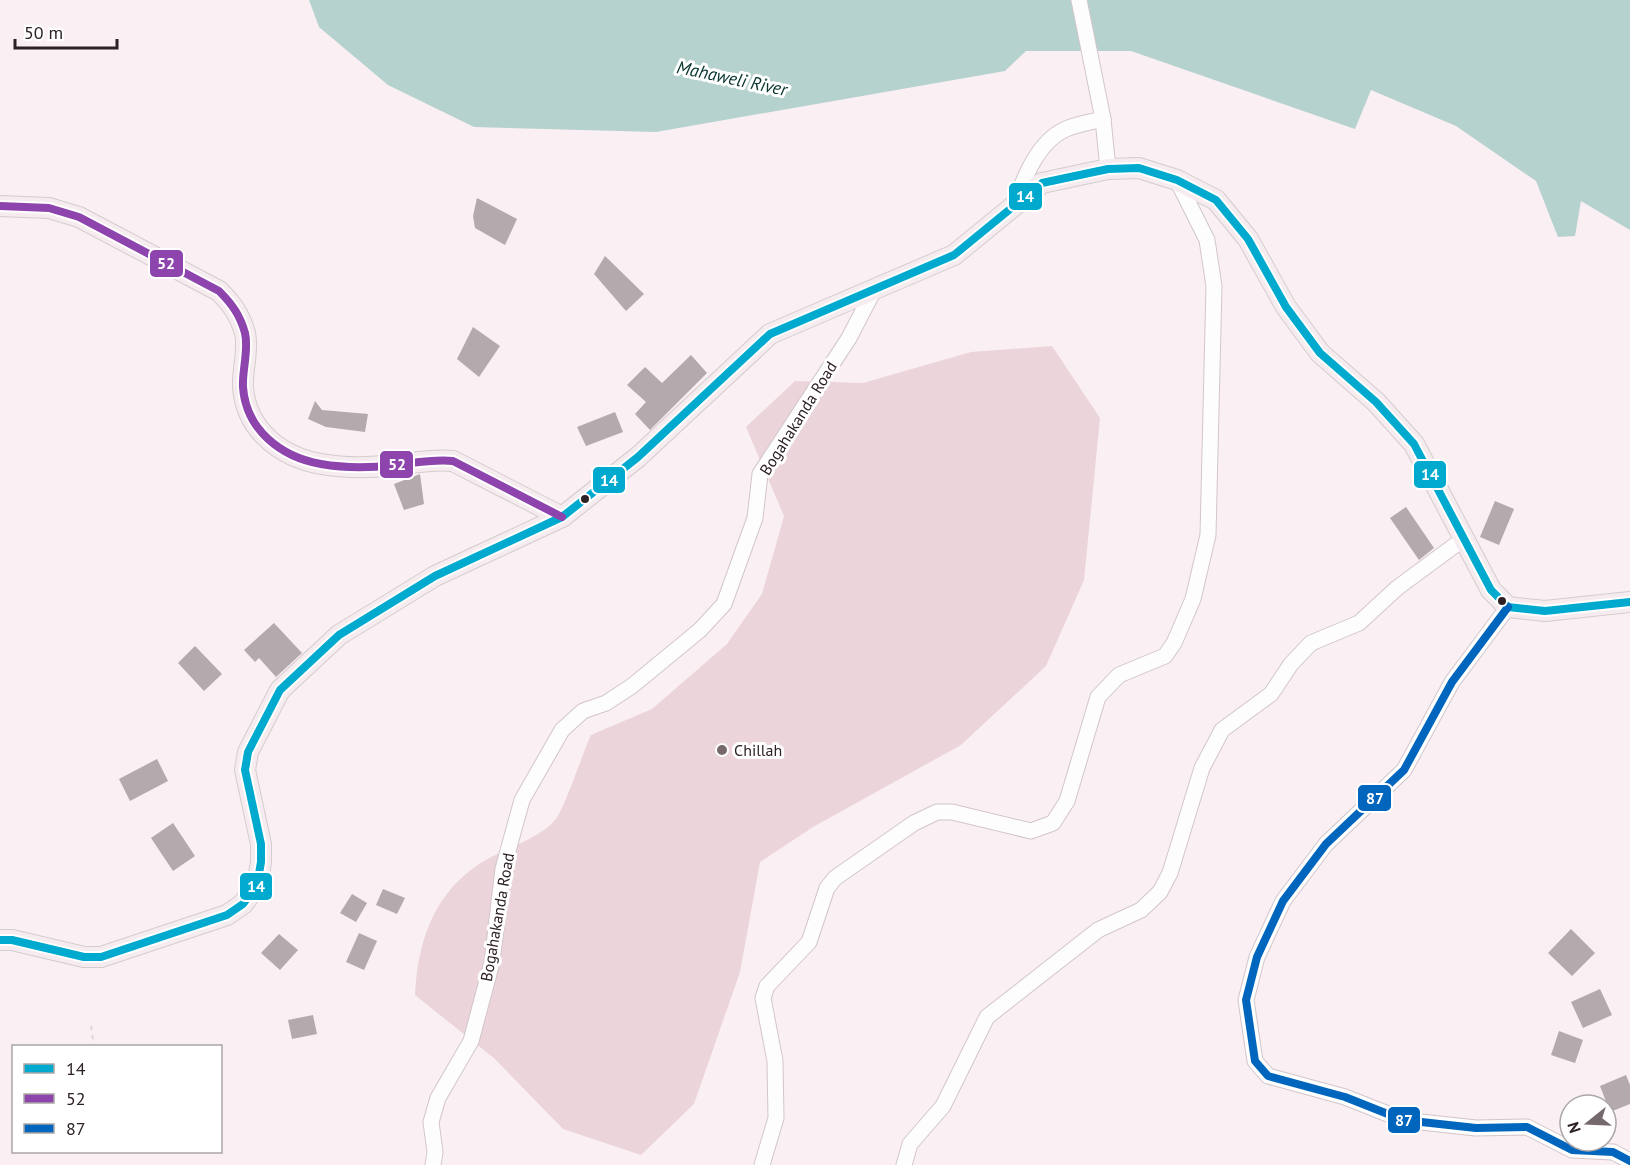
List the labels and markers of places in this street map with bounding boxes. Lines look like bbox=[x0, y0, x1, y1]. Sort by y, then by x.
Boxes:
unlabelled marker bbox=[579, 493, 591, 505]
unlabelled marker bbox=[1496, 595, 1508, 607]
place label: Chillah bbox=[734, 740, 782, 760]
marker: Chillah bbox=[715, 743, 729, 757]

